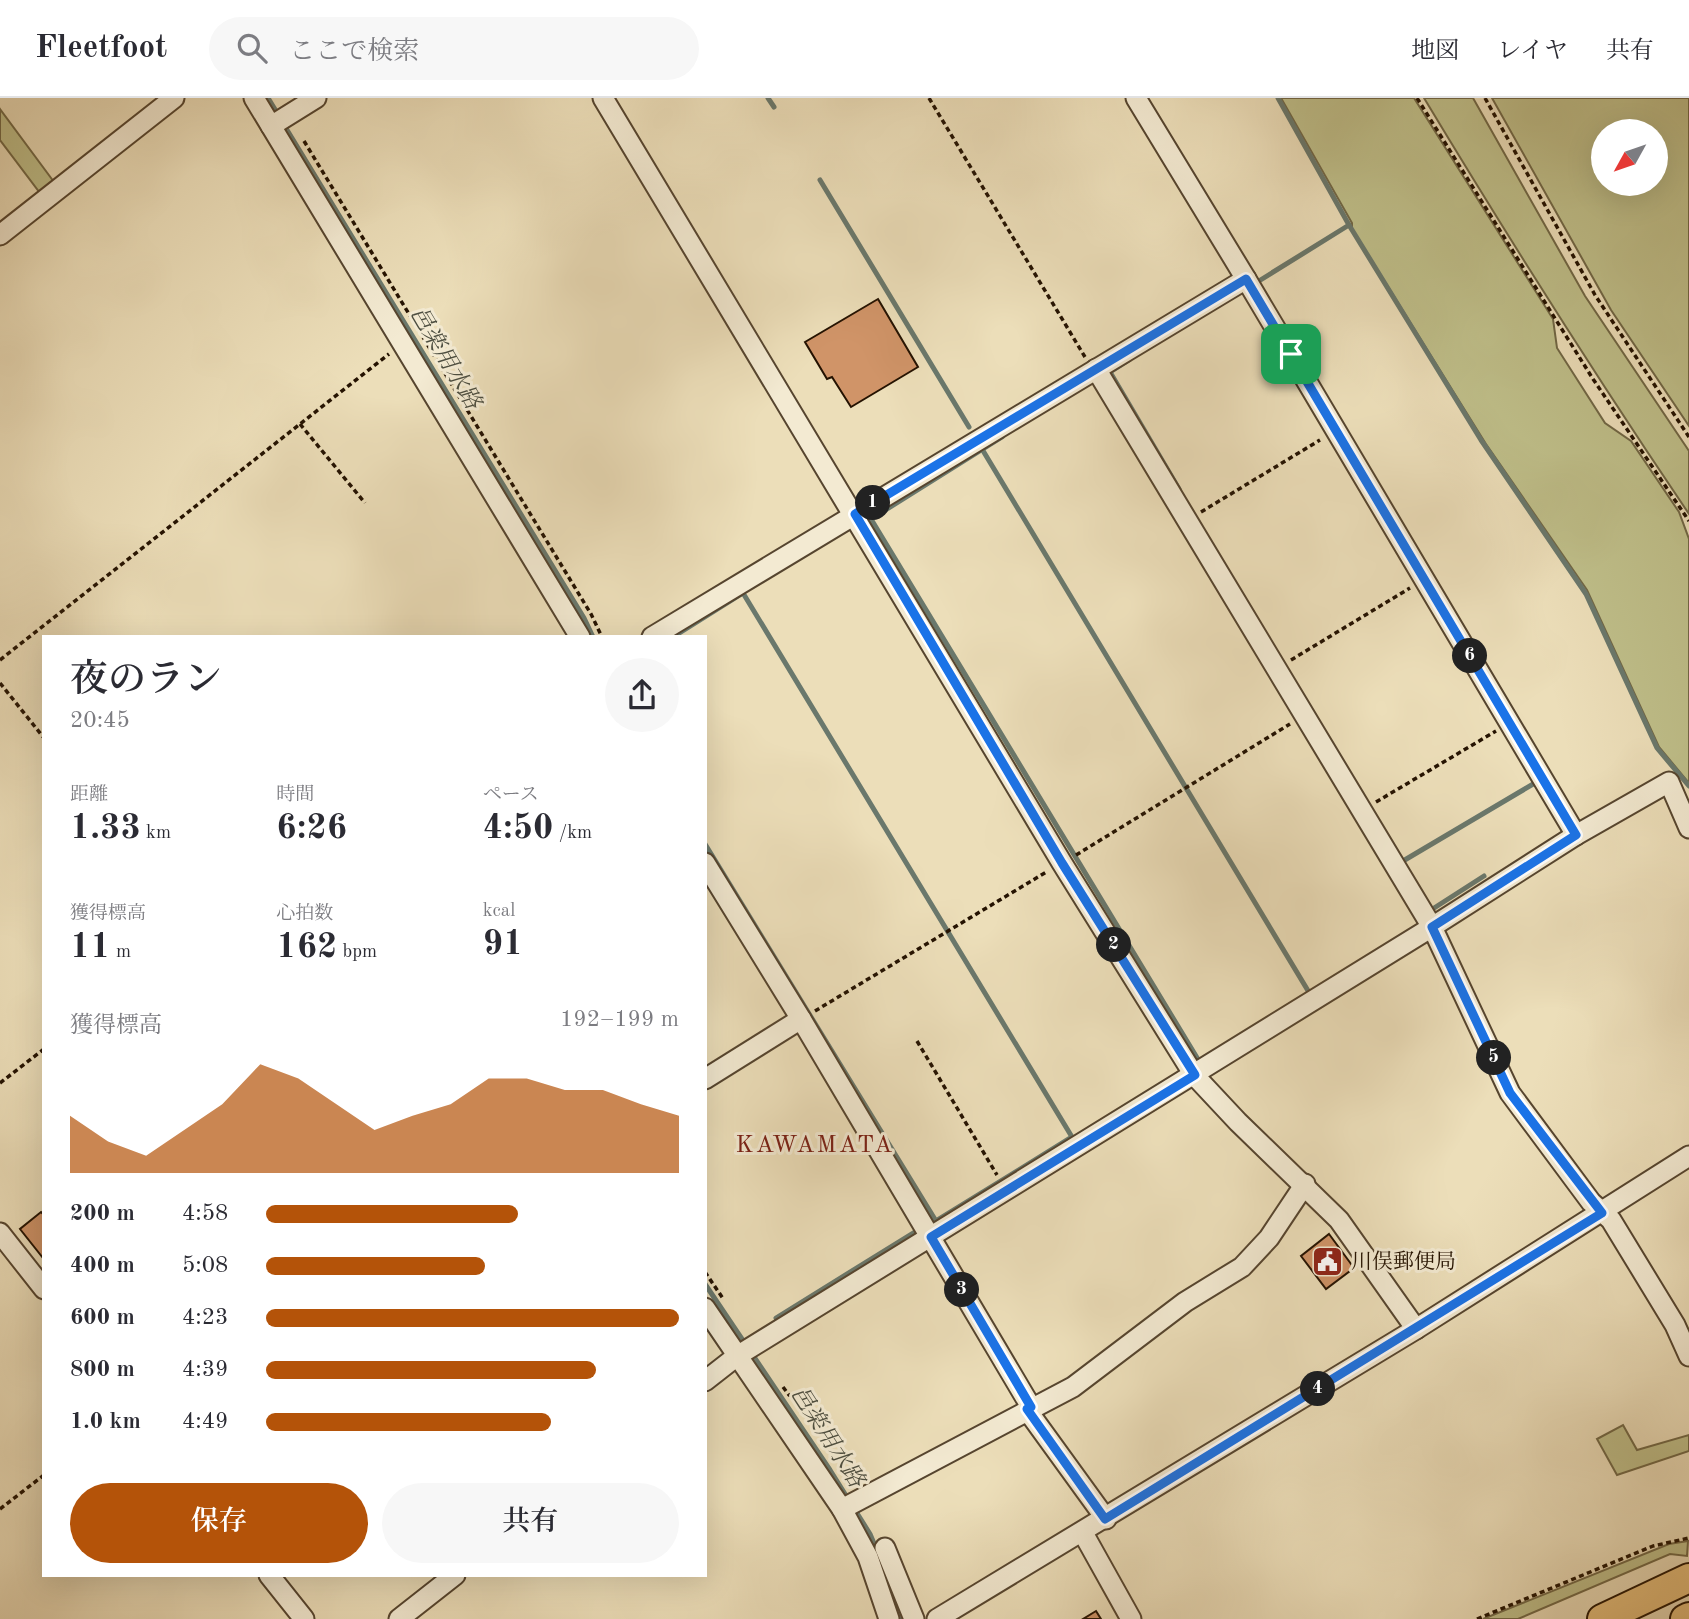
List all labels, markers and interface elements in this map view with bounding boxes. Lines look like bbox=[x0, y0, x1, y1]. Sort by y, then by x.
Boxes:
search box bbox=[209, 17, 699, 80]
icon: search bbox=[233, 29, 271, 67]
text: Fleetfoot bbox=[35, 32, 167, 65]
text: ここで検索 bbox=[289, 39, 419, 65]
text: 地図 bbox=[1411, 40, 1459, 64]
text: レイヤ bbox=[1497, 40, 1568, 64]
text: 共有 bbox=[1606, 40, 1654, 64]
north arrow bbox=[1591, 119, 1668, 196]
map controls bbox=[1591, 119, 1668, 196]
water label: 邑楽用水路 bbox=[406, 302, 487, 415]
pin bbox=[1261, 324, 1321, 384]
icon: arrive bbox=[1272, 335, 1310, 373]
pin: 1 bbox=[856, 486, 890, 520]
text: 1 bbox=[867, 493, 878, 512]
pin: 6 bbox=[1452, 638, 1488, 674]
text: 6 bbox=[1464, 646, 1475, 665]
button: share bbox=[605, 658, 679, 732]
text: 夜のラン bbox=[70, 662, 222, 700]
text: 20:45 bbox=[70, 709, 130, 732]
text: 距離 bbox=[70, 786, 108, 805]
text: 時間 bbox=[276, 786, 314, 805]
text: ペース bbox=[483, 786, 539, 805]
text: 1.33 bbox=[70, 811, 141, 846]
text: 6:26 bbox=[276, 811, 347, 846]
text: 4:50 bbox=[483, 811, 553, 846]
text: km bbox=[141, 824, 171, 843]
text: /km bbox=[553, 824, 592, 843]
text: kcal bbox=[483, 902, 515, 921]
text: 獲得標高 bbox=[70, 905, 146, 924]
text: 心拍数 bbox=[276, 905, 333, 924]
text: 91 bbox=[483, 927, 523, 962]
pin: 2 bbox=[1096, 928, 1132, 962]
text: 11 bbox=[70, 930, 111, 965]
text: 162 bbox=[276, 930, 337, 965]
text: 2 bbox=[1108, 935, 1119, 954]
text: m bbox=[111, 943, 131, 962]
text: bpm bbox=[337, 943, 377, 962]
text: 192–199 m bbox=[560, 1008, 679, 1031]
text: 獲得標高 bbox=[70, 1014, 162, 1037]
pin: 5 bbox=[1476, 1040, 1512, 1076]
text: 5 bbox=[1488, 1048, 1499, 1067]
district label: KAWAMATA bbox=[736, 1134, 894, 1158]
text: 200 m bbox=[70, 1202, 135, 1225]
text: 4:58 bbox=[182, 1202, 228, 1225]
public building icon: 川俣郵便局 bbox=[1311, 1245, 1345, 1279]
place label: 川俣郵便局 bbox=[1351, 1250, 1456, 1273]
text: 400 m bbox=[70, 1254, 135, 1277]
text: 5:08 bbox=[182, 1254, 228, 1277]
pin: 3 bbox=[944, 1272, 979, 1308]
text: 3 bbox=[956, 1280, 967, 1299]
text: 600 m bbox=[70, 1306, 135, 1329]
text: 4:23 bbox=[182, 1306, 228, 1329]
text: 800 m bbox=[70, 1358, 135, 1381]
text: 4:39 bbox=[182, 1358, 228, 1381]
pin: 4 bbox=[1300, 1372, 1336, 1406]
text: 4 bbox=[1312, 1379, 1323, 1398]
water label: 邑楽用水路 bbox=[786, 1381, 871, 1493]
text: 1.0 km bbox=[70, 1410, 141, 1433]
text: 4:49 bbox=[182, 1410, 228, 1433]
button: 保存 bbox=[70, 1483, 368, 1563]
button: 共有 bbox=[382, 1483, 679, 1563]

